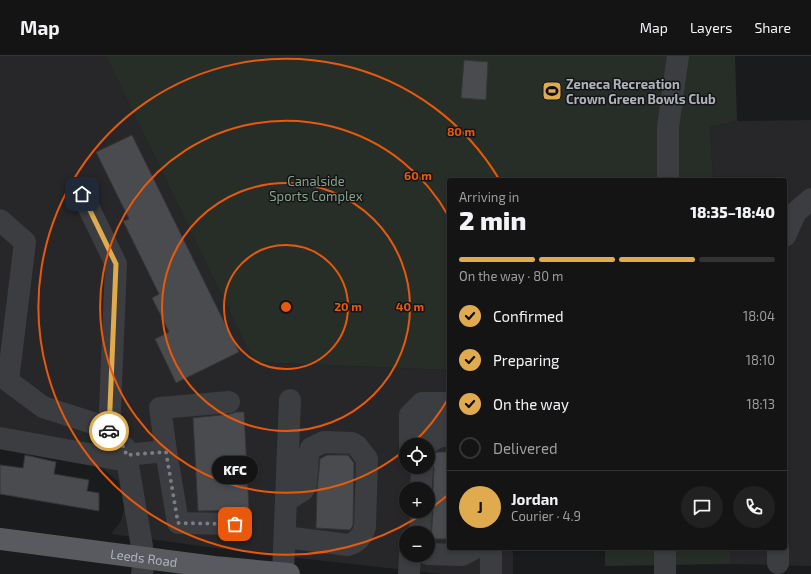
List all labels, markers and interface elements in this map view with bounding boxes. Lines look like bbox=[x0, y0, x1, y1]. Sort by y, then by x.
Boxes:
text: Map bbox=[20, 16, 60, 39]
text: Map bbox=[640, 19, 668, 36]
text: Layers bbox=[690, 19, 732, 36]
text: Share bbox=[754, 19, 791, 36]
place label: Zeneca Recreation Crown Green Bowls Club bbox=[566, 76, 716, 107]
sports icon: Zeneca Recreation Crown Green Bowls Club bbox=[541, 80, 563, 102]
text: 80 m bbox=[447, 124, 475, 138]
text: 60 m bbox=[404, 168, 432, 182]
park label: Canalside Sports Complex bbox=[269, 173, 363, 204]
pin bbox=[65, 177, 99, 211]
icon: home bbox=[71, 183, 93, 205]
text: Arriving in bbox=[459, 189, 519, 205]
text: 18:35–18:40 bbox=[690, 203, 775, 221]
text: 2 min bbox=[459, 204, 526, 235]
text: On the way · 80 m bbox=[459, 268, 563, 284]
text: 20 m bbox=[334, 299, 362, 313]
text: 40 m bbox=[396, 299, 424, 313]
centre of rings bbox=[279, 300, 293, 314]
icon: check bbox=[459, 305, 481, 327]
text: Confirmed bbox=[493, 307, 564, 325]
text: 18:04 bbox=[743, 308, 775, 324]
icon: check bbox=[459, 349, 481, 371]
text: Preparing bbox=[493, 351, 559, 369]
text: 18:10 bbox=[746, 352, 775, 368]
icon: check bbox=[459, 393, 481, 415]
text: On the way bbox=[493, 395, 569, 413]
text: 18:13 bbox=[746, 396, 775, 412]
courier bbox=[89, 411, 129, 451]
icon: car bbox=[98, 420, 120, 442]
map controls bbox=[399, 438, 435, 562]
button: locate bbox=[399, 438, 435, 474]
text: Delivered bbox=[493, 439, 558, 457]
callout: KFC bbox=[212, 456, 258, 484]
text: KFC bbox=[223, 462, 247, 478]
button: + bbox=[399, 482, 435, 518]
button: chat bbox=[681, 486, 723, 528]
button: phone bbox=[733, 486, 775, 528]
text: Jordan bbox=[511, 490, 558, 508]
text: J bbox=[477, 498, 483, 516]
pin bbox=[218, 507, 252, 541]
text: Courier · 4.9 bbox=[511, 508, 581, 524]
icon: bag bbox=[224, 513, 246, 535]
button: − bbox=[399, 526, 435, 562]
street label: Leeds Road bbox=[109, 545, 178, 570]

